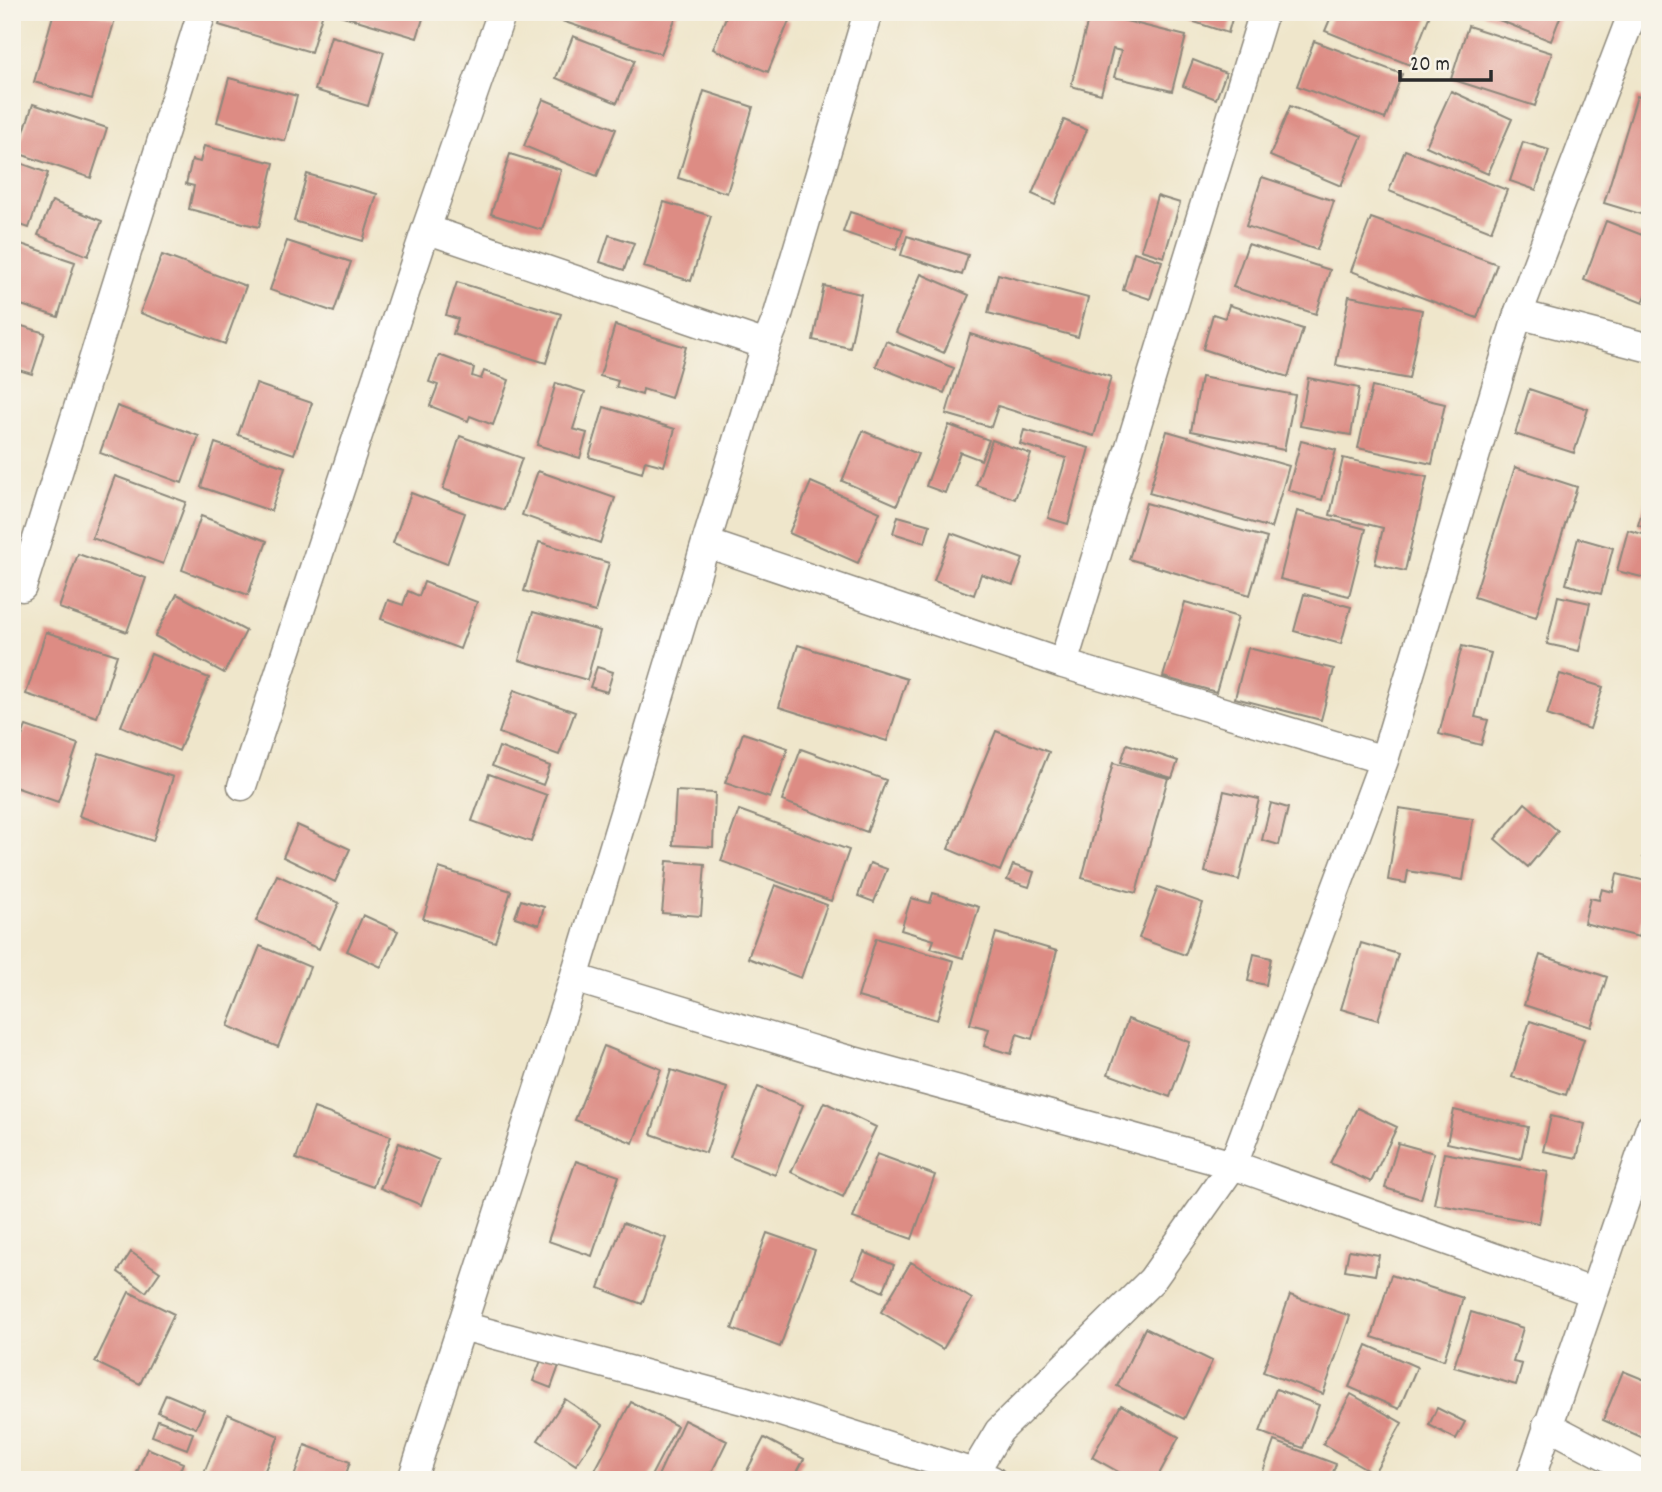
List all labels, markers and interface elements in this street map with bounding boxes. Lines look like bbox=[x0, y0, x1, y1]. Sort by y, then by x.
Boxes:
scale bar bbox=[1400, 38, 1490, 82]
text: 20 m bbox=[1410, 51, 1450, 81]

